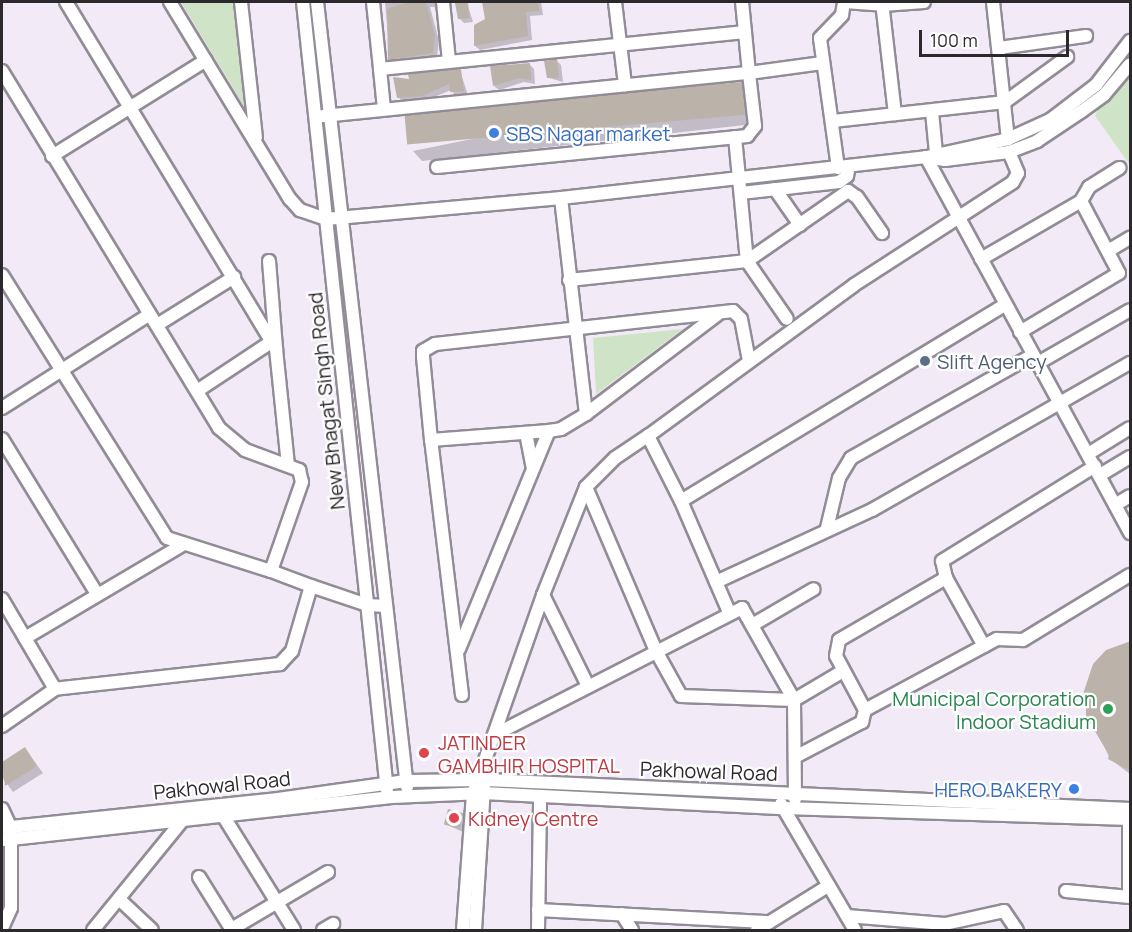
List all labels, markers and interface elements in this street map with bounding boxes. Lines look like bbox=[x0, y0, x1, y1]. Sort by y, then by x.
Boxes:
scale bar bbox=[922, 18, 1072, 56]
text: 100 m bbox=[930, 28, 978, 52]
place label: SBS Nagar market bbox=[506, 121, 671, 145]
marker: SBS Nagar market bbox=[487, 126, 501, 140]
street label: New Bhagat Singh Road bbox=[303, 291, 349, 511]
place label: Slift Agency bbox=[937, 349, 1047, 373]
marker: Slift Agency bbox=[918, 354, 932, 368]
place label: Municipal Corporation Indoor Stadium bbox=[892, 686, 1096, 733]
marker: Municipal Corporation Indoor Stadium bbox=[1101, 702, 1115, 716]
place label: JATINDER GAMBHIR HOSPITAL bbox=[438, 730, 620, 777]
marker: JATINDER GAMBHIR HOSPITAL bbox=[415, 744, 433, 762]
street label: Pakhowal Road bbox=[640, 757, 778, 785]
street label: Pakhowal Road bbox=[152, 766, 292, 804]
place label: HERO BAKERY bbox=[934, 777, 1062, 801]
marker: HERO BAKERY bbox=[1067, 782, 1081, 796]
place label: Kidney Centre bbox=[468, 806, 599, 830]
marker: Kidney Centre bbox=[445, 809, 463, 827]

